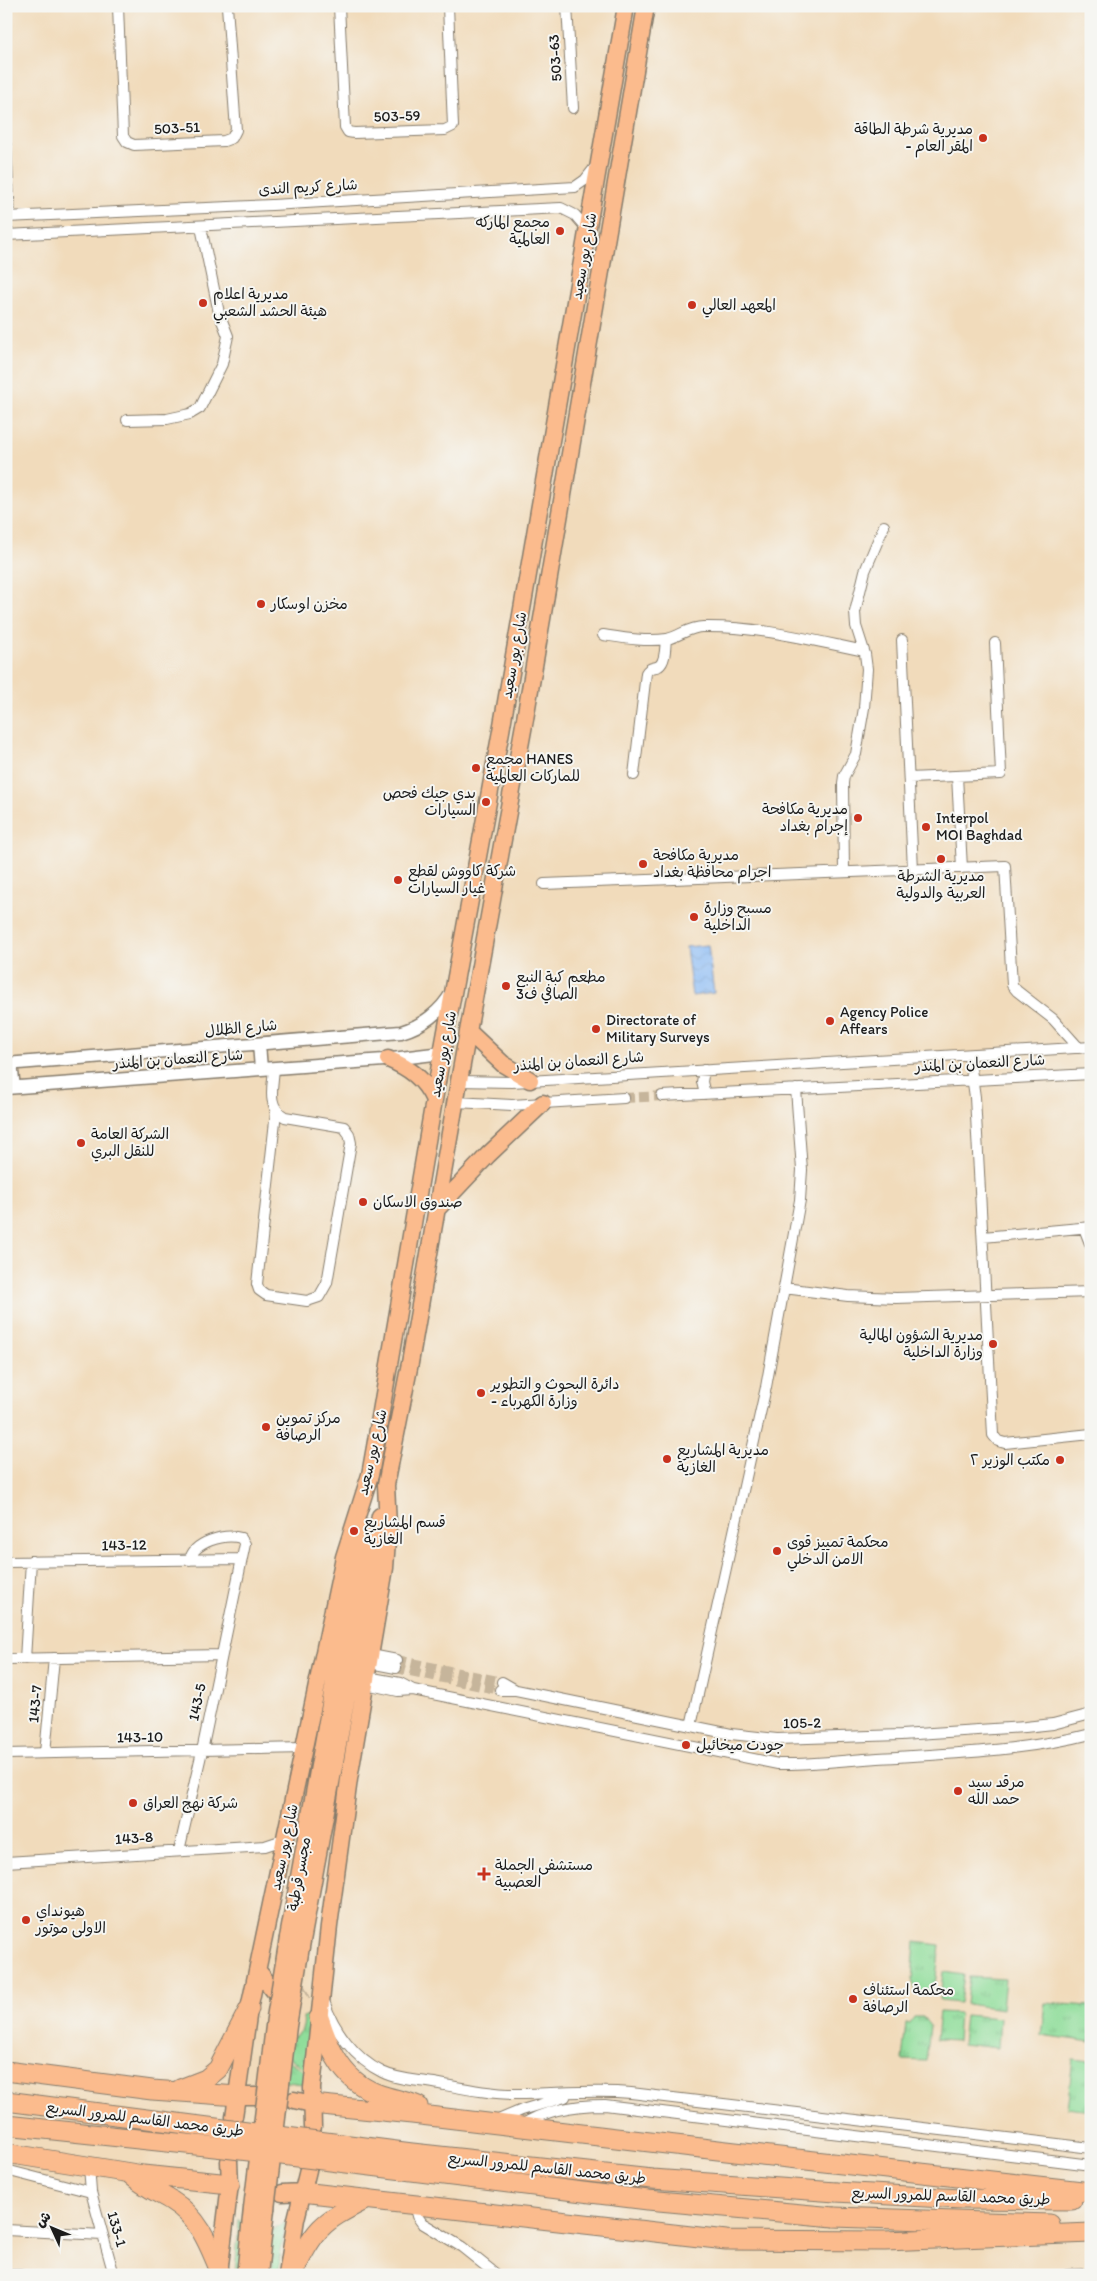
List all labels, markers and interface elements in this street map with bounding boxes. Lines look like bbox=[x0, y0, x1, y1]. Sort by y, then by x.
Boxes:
street label: 503-63 bbox=[544, 34, 566, 82]
street label: 503-59 bbox=[373, 106, 421, 126]
street label: 503-51 bbox=[153, 118, 201, 138]
place label: مديرية شرطة الطاقة - المقر العام bbox=[854, 120, 973, 158]
marker: مديرية شرطة الطاقة - المقر العام bbox=[977, 132, 989, 144]
street label: شارع كريم الندى bbox=[258, 175, 358, 202]
street label: شارع بور سعيد bbox=[568, 211, 601, 301]
place label: مجمع الماركه العالمية bbox=[476, 213, 550, 248]
marker: مجمع الماركه العالمية bbox=[554, 225, 566, 237]
place label: مديرية اعلام هيئة الحشد الشعبي bbox=[213, 285, 327, 324]
place label: المعهد العالي bbox=[702, 296, 776, 318]
marker: مديرية اعلام هيئة الحشد الشعبي bbox=[197, 297, 209, 309]
marker: المعهد العالي bbox=[686, 299, 698, 311]
place label: مخزن اوسكار bbox=[270, 595, 348, 614]
marker: مخزن اوسكار bbox=[255, 598, 267, 610]
street label: شارع بور سعيد bbox=[498, 610, 531, 700]
place label: مجمع HANES للماركات العالمية bbox=[486, 750, 580, 785]
marker: مجمع HANES للماركات العالمية bbox=[470, 762, 482, 774]
place label: بدي جيك فحص السيارات bbox=[383, 784, 476, 819]
marker: بدي جيك فحص السيارات bbox=[480, 796, 492, 808]
place label: مديرية مكافحة إجرام بغداد bbox=[762, 800, 848, 838]
place label: Interpol MOI Baghdad bbox=[936, 809, 1023, 844]
marker: مديرية مكافحة إجرام بغداد bbox=[852, 812, 864, 824]
marker: Interpol MOI Baghdad bbox=[920, 821, 932, 833]
place label: مديرية مكافحة اجرام محافظة بغداد bbox=[653, 846, 771, 884]
marker: مديرية الشرطة العربية والدولية bbox=[935, 853, 947, 865]
marker: مديرية مكافحة اجرام محافظة بغداد bbox=[637, 858, 649, 870]
place label: شركة كاووش لقطع غيار السيارات bbox=[408, 862, 516, 897]
place label: مديرية الشرطة العربية والدولية bbox=[896, 867, 986, 903]
marker: شركة كاووش لقطع غيار السيارات bbox=[392, 874, 404, 886]
place label: مسبح وزارة الداخلية bbox=[704, 899, 772, 934]
marker: مسبح وزارة الداخلية bbox=[688, 911, 700, 923]
place label: مطعم كبة النبع الصافي ف3 bbox=[516, 968, 606, 1004]
marker: مطعم كبة النبع الصافي ف3 bbox=[500, 980, 512, 992]
place label: Agency Police Affears bbox=[840, 1003, 928, 1038]
street label: شارع بور سعيد bbox=[426, 1009, 461, 1099]
place label: Directorate of Military Surveys bbox=[606, 1011, 710, 1046]
marker: Agency Police Affears bbox=[824, 1015, 836, 1027]
street label: شارع الظلال bbox=[204, 1016, 278, 1041]
marker: Directorate of Military Surveys bbox=[590, 1023, 602, 1035]
street label: شارع النعمان بن المنذر bbox=[111, 1045, 244, 1074]
street label: شارع النعمان بن المنذر bbox=[512, 1047, 645, 1076]
street label: شارع النعمان بن المنذر bbox=[913, 1051, 1046, 1076]
place label: الشركة العامة للنقل البري bbox=[91, 1125, 169, 1162]
marker: الشركة العامة للنقل البري bbox=[75, 1137, 87, 1149]
place label: صندوق الاسكان bbox=[373, 1193, 463, 1211]
marker: صندوق الاسكان bbox=[357, 1196, 369, 1208]
place label: مديرية الشؤون المالية وزارة الداخلية bbox=[860, 1326, 983, 1361]
marker: مديرية الشؤون المالية وزارة الداخلية bbox=[987, 1338, 999, 1350]
place label: دائرة البحوث و التطوير - وزارة الكهرباء bbox=[489, 1375, 620, 1410]
marker: دائرة البحوث و التطوير - وزارة الكهرباء bbox=[475, 1387, 487, 1399]
street label: شارع بور سعيد bbox=[353, 1407, 392, 1497]
place label: مركز تموين الرصافة bbox=[276, 1409, 341, 1444]
marker: مركز تموين الرصافة bbox=[260, 1421, 272, 1433]
place label: مديرية المشاريع الغازية bbox=[677, 1441, 769, 1476]
place label: مكتب الوزير ٢ bbox=[970, 1451, 1050, 1470]
marker: مديرية المشاريع الغازية bbox=[661, 1453, 673, 1465]
marker: مكتب الوزير ٢ bbox=[1054, 1454, 1066, 1466]
place label: قسم المشاريع الغازية bbox=[364, 1513, 446, 1548]
marker: قسم المشاريع الغازية bbox=[348, 1525, 360, 1537]
place label: محكمة تمييز قوى الامن الدخلي bbox=[787, 1533, 889, 1572]
street label: 143-12 bbox=[101, 1536, 147, 1554]
marker: محكمة تمييز قوى الامن الدخلي bbox=[771, 1545, 783, 1557]
street label: 143-5 bbox=[184, 1681, 210, 1722]
street label: 143-7 bbox=[24, 1684, 46, 1724]
street label: 105-2 bbox=[783, 1714, 821, 1732]
street label: 143-10 bbox=[117, 1728, 163, 1746]
place label: جودت ميخائيل bbox=[696, 1736, 784, 1754]
marker: جودت ميخائيل bbox=[680, 1739, 692, 1751]
place label: مرقد سيد حمد الله bbox=[968, 1773, 1024, 1808]
marker: مرقد سيد حمد الله bbox=[952, 1785, 964, 1797]
place label: شركة نهج العراق bbox=[143, 1794, 238, 1813]
marker: شركة نهج العراق bbox=[127, 1797, 139, 1809]
street label: شارع بور سعيد bbox=[266, 1802, 303, 1892]
street label: 143-8 bbox=[114, 1828, 154, 1848]
street label: مجسر قرطبة bbox=[284, 1836, 314, 1912]
place label: مستشفى الجملة العصبية bbox=[495, 1856, 593, 1891]
marker: مستشفى الجملة العصبية bbox=[477, 1867, 491, 1881]
place label: هيونداي الاولى موتور bbox=[35, 1902, 106, 1938]
marker: هيونداي الاولى موتور bbox=[20, 1914, 32, 1926]
place label: محكمة استئناف الرصافة bbox=[863, 1981, 954, 2016]
marker: محكمة استئناف الرصافة bbox=[847, 1993, 859, 2005]
street label: طريق محمد القاسم للمرور السريع bbox=[45, 2098, 245, 2142]
street label: طريق محمد القاسم للمرور السريع bbox=[447, 2149, 647, 2189]
street label: طريق محمد القاسم للمرور السريع bbox=[851, 2184, 1051, 2210]
north arrow bbox=[28, 2204, 78, 2254]
text: ش bbox=[32, 2208, 54, 2231]
street label: 133-1 bbox=[103, 2209, 131, 2249]

